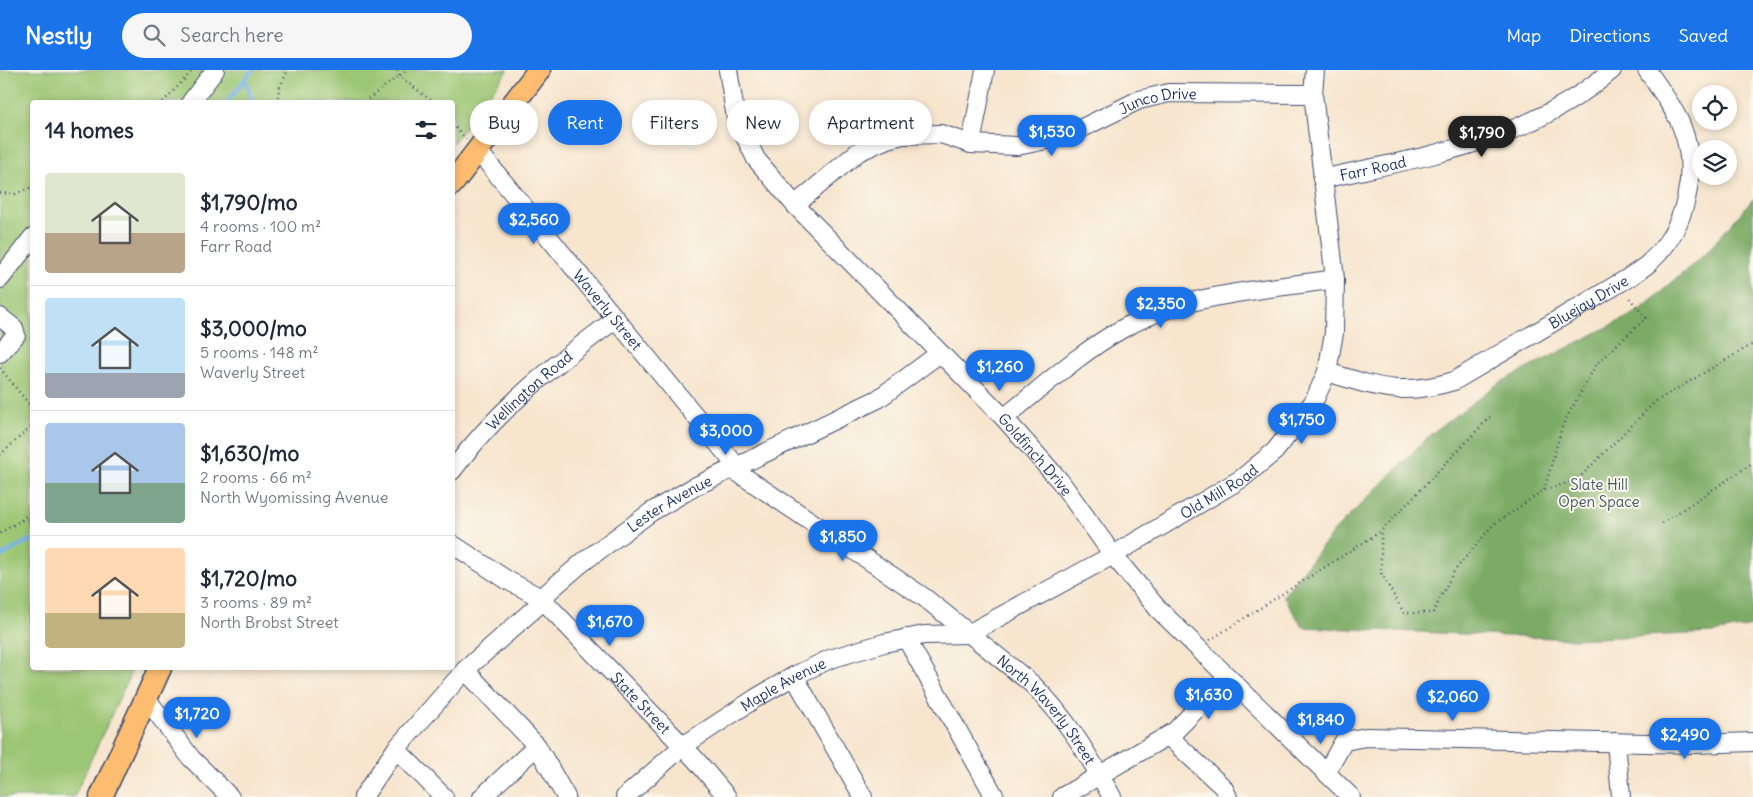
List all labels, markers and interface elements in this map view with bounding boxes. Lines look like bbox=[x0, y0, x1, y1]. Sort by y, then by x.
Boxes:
search box bbox=[122, 13, 472, 58]
text: Nestly bbox=[25, 20, 92, 50]
icon: search bbox=[140, 21, 168, 49]
text: Search here bbox=[180, 23, 283, 47]
text: Map bbox=[1506, 24, 1541, 47]
text: Directions bbox=[1569, 24, 1651, 47]
text: Saved bbox=[1679, 24, 1728, 47]
street label: Junco Drive bbox=[1115, 83, 1197, 118]
map controls bbox=[1692, 85, 1737, 185]
button: locate bbox=[1692, 85, 1737, 130]
chip: Buy bbox=[470, 100, 538, 145]
chip: Rent bbox=[548, 100, 622, 145]
chip: Filters bbox=[632, 100, 717, 145]
chip: New bbox=[727, 100, 799, 145]
chip: Apartment bbox=[809, 100, 932, 145]
pin: $1,530 bbox=[1011, 114, 1093, 157]
icon: filters bbox=[412, 116, 440, 144]
pin: $1,790 bbox=[1441, 116, 1523, 158]
text: 14 homes bbox=[45, 117, 134, 144]
text: $1,530 bbox=[1028, 121, 1076, 141]
text: $1,790 bbox=[1459, 122, 1505, 142]
button: layers bbox=[1692, 140, 1737, 185]
street label: Farr Road bbox=[1338, 152, 1408, 184]
text: $1,790/mo bbox=[200, 189, 298, 216]
icon: home bbox=[85, 193, 145, 253]
pin: $2,560 bbox=[493, 202, 575, 245]
text: $2,560 bbox=[509, 209, 559, 229]
text: 4 rooms · 100 m² bbox=[200, 216, 321, 236]
text: Farr Road bbox=[200, 236, 272, 256]
street label: Waverly Street bbox=[569, 265, 647, 354]
street label: Bluejay Drive bbox=[1545, 271, 1632, 332]
pin: $2,350 bbox=[1120, 286, 1202, 329]
text: $2,350 bbox=[1136, 293, 1186, 313]
text: $3,000/mo bbox=[200, 315, 307, 342]
icon: home bbox=[85, 318, 145, 378]
text: 5 rooms · 148 m² bbox=[200, 342, 319, 362]
street label: Wellington Road bbox=[482, 346, 576, 434]
pin: $1,260 bbox=[959, 350, 1041, 392]
text: $1,260 bbox=[977, 356, 1023, 376]
text: Waverly Street bbox=[200, 362, 305, 382]
pin: $1,750 bbox=[1261, 402, 1343, 445]
street label: Goldfinch Drive bbox=[994, 409, 1077, 499]
text: $1,750 bbox=[1279, 409, 1325, 429]
pin: $3,000 bbox=[685, 414, 767, 456]
text: $3,000 bbox=[700, 420, 752, 440]
text: $1,630/mo bbox=[200, 440, 299, 467]
icon: home bbox=[85, 443, 145, 503]
street label: Old Mill Road bbox=[1176, 460, 1262, 523]
text: 2 rooms · 66 m² bbox=[200, 467, 312, 487]
street label: Lester Avenue bbox=[623, 471, 715, 536]
park label: Slate Hill Open Space bbox=[1558, 475, 1640, 511]
text: North Wyomissing Avenue bbox=[200, 487, 389, 507]
pin: $1,850 bbox=[802, 520, 884, 562]
text: $1,850 bbox=[819, 526, 867, 546]
text: $1,720/mo bbox=[200, 565, 297, 592]
icon: home bbox=[85, 568, 145, 628]
text: 3 rooms · 89 m² bbox=[200, 592, 312, 612]
pin: $1,670 bbox=[569, 604, 651, 647]
text: $1,670 bbox=[587, 611, 633, 631]
text: North Brobst Street bbox=[200, 612, 339, 632]
street label: North Waverly Street bbox=[994, 651, 1100, 768]
street label: Maple Avenue bbox=[737, 653, 829, 715]
street label: State Street bbox=[607, 668, 675, 738]
pin: $1,630 bbox=[1168, 678, 1250, 720]
pin: $2,060 bbox=[1412, 680, 1494, 722]
text: $1,630 bbox=[1185, 684, 1233, 704]
text: $2,060 bbox=[1427, 686, 1479, 706]
pin: $1,720 bbox=[156, 696, 238, 739]
pin: $1,840 bbox=[1280, 702, 1362, 745]
text: $1,720 bbox=[174, 703, 220, 723]
text: $1,840 bbox=[1297, 709, 1345, 729]
pin: $2,490 bbox=[1644, 718, 1726, 760]
text: $2,490 bbox=[1660, 724, 1710, 744]

